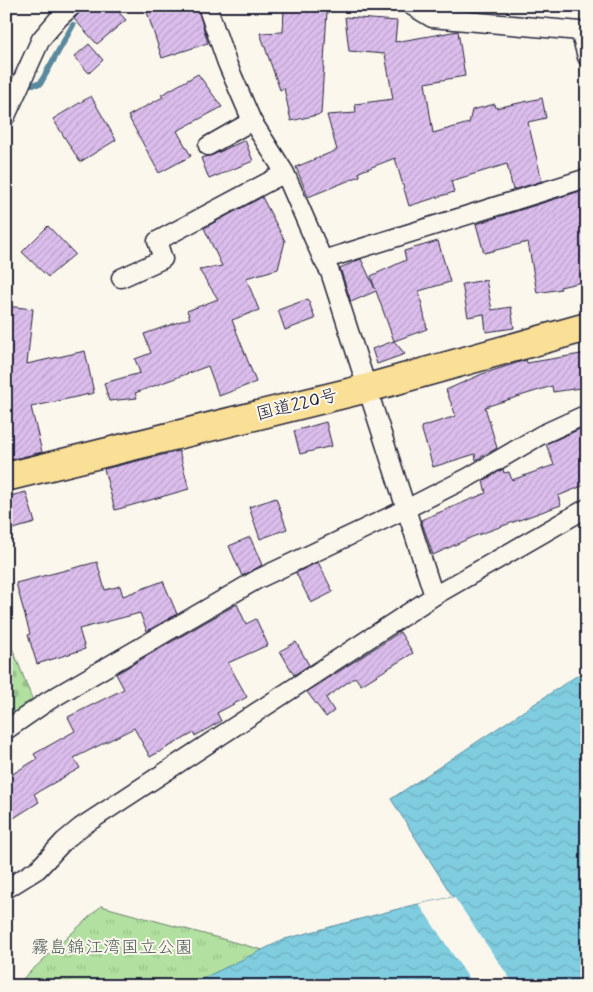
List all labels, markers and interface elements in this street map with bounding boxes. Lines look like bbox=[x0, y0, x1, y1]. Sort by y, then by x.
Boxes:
street label: 国道220号 bbox=[254, 383, 340, 427]
park label: 霧島錦江湾国立公園 bbox=[31, 936, 193, 960]

